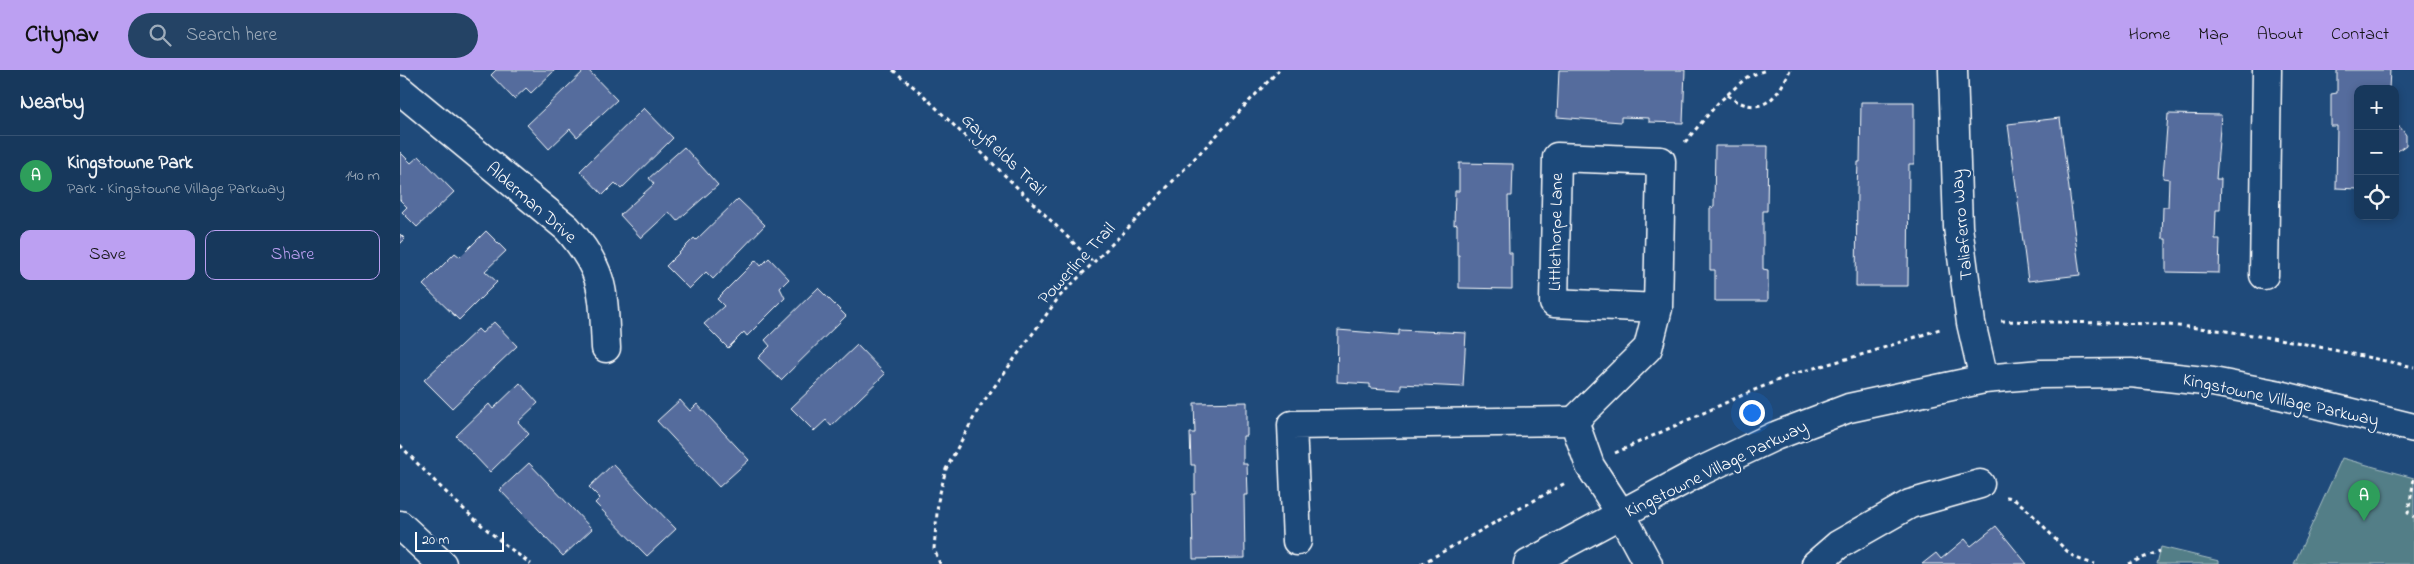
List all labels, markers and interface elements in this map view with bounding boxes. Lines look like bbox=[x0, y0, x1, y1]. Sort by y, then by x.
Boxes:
search box bbox=[128, 13, 478, 58]
text: Citynav bbox=[25, 18, 98, 53]
icon: search bbox=[146, 21, 174, 49]
text: Search here bbox=[186, 22, 277, 49]
text: Home bbox=[2129, 22, 2170, 48]
text: Map bbox=[2198, 22, 2229, 48]
text: About bbox=[2257, 22, 2303, 48]
text: Contact bbox=[2331, 22, 2389, 48]
map controls bbox=[2354, 85, 2399, 220]
button: + bbox=[2354, 85, 2399, 130]
text: Nearby bbox=[20, 88, 84, 118]
street label: Gayfields Trail bbox=[954, 108, 1051, 203]
button: − bbox=[2354, 130, 2399, 175]
text: Kingstowne Park bbox=[67, 150, 193, 177]
street label: Alderman Drive bbox=[480, 157, 582, 251]
text: A bbox=[31, 164, 41, 188]
text: 140 m bbox=[345, 164, 380, 188]
street label: Taliaferro Way bbox=[1945, 168, 1981, 281]
street label: Littlethorpe Lane bbox=[1543, 172, 1571, 291]
button: locate bbox=[2354, 175, 2399, 220]
text: Park · Kingstowne Village Parkway bbox=[67, 177, 285, 201]
street label: Powerline Trail bbox=[1033, 218, 1122, 311]
button: Save bbox=[20, 230, 195, 280]
button: Share bbox=[205, 230, 380, 280]
street label: Kingstowne Village Parkway bbox=[2180, 367, 2381, 435]
your location bbox=[1739, 400, 1765, 426]
street label: Kingstowne Village Parkway bbox=[1621, 414, 1813, 526]
pin: A bbox=[2348, 480, 2380, 521]
scale bar bbox=[415, 529, 504, 552]
text: 20 m bbox=[422, 530, 449, 551]

